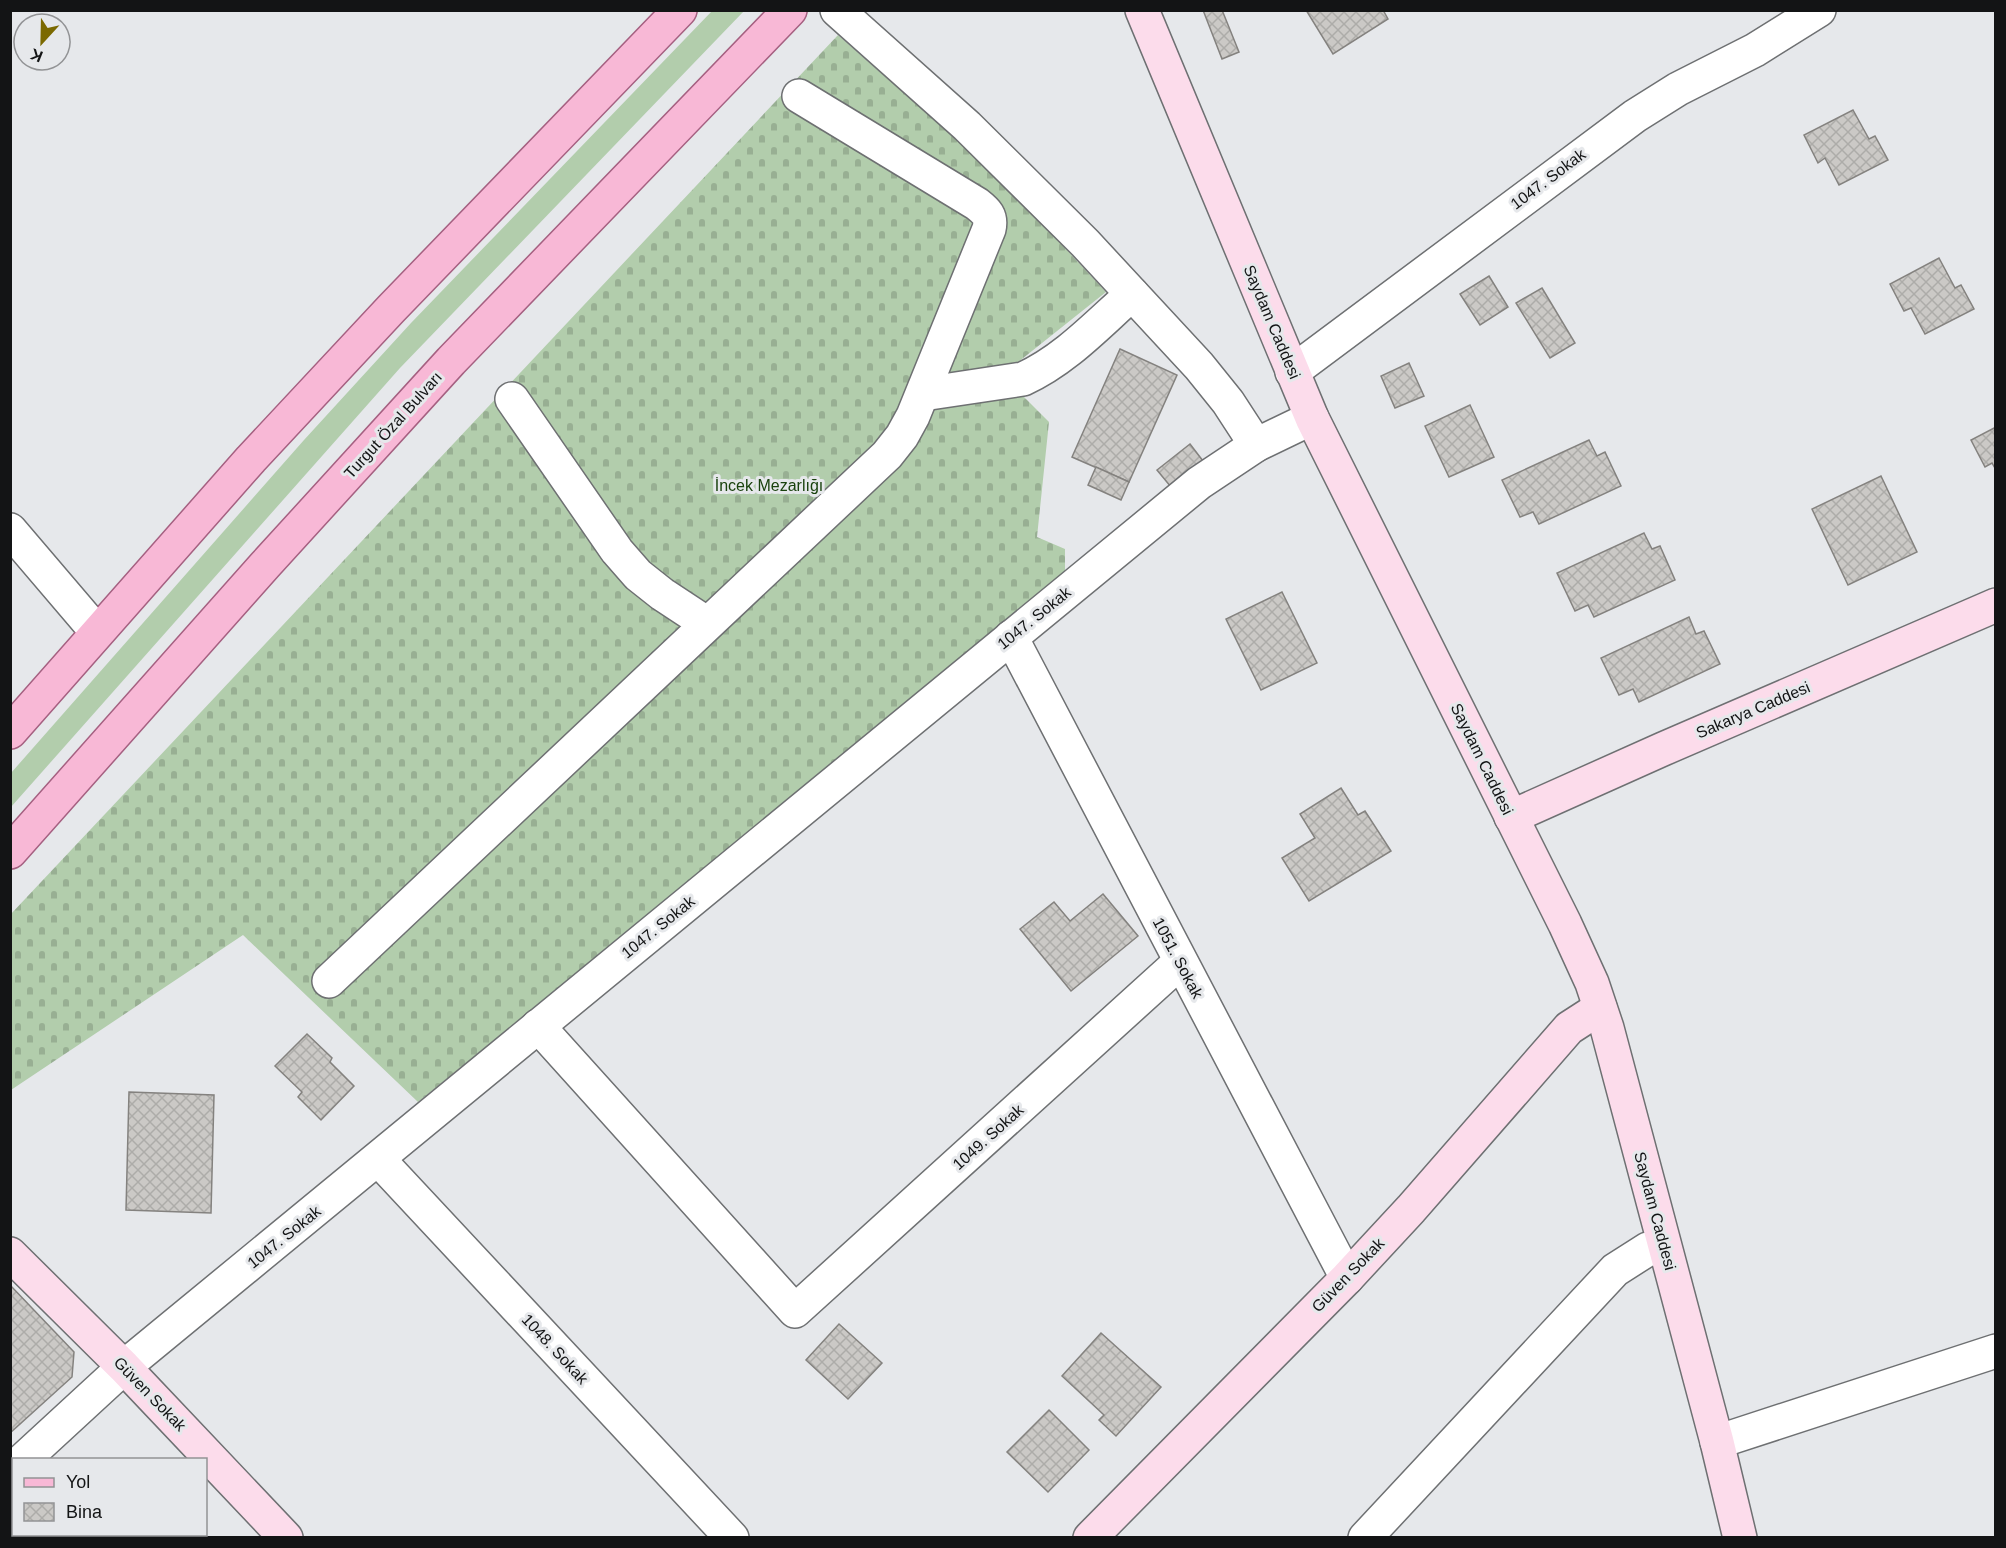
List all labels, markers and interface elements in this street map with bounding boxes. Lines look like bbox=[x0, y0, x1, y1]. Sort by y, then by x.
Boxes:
north arrow bbox=[12, 12, 72, 72]
text: K bbox=[28, 45, 45, 65]
street label: 1047. Sokak bbox=[1507, 145, 1589, 213]
street label: Saydam Caddesi bbox=[1240, 263, 1304, 381]
street label: Turgut Özal Bulvarı bbox=[341, 368, 445, 482]
park label: İncek Mezarlığı bbox=[715, 476, 823, 494]
street label: 1047. Sokak bbox=[994, 583, 1075, 653]
street label: Sakarya Caddesi bbox=[1694, 678, 1812, 742]
street label: Saydam Caddesi bbox=[1448, 701, 1516, 817]
street label: 1047. Sokak bbox=[618, 892, 699, 962]
street label: 1051. Sokak bbox=[1150, 915, 1207, 1002]
street label: 1049. Sokak bbox=[949, 1100, 1027, 1173]
street label: Saydam Caddesi bbox=[1631, 1150, 1679, 1272]
street label: 1047. Sokak bbox=[244, 1202, 325, 1272]
street label: Güven Sokak bbox=[1309, 1234, 1388, 1315]
street label: 1048. Sokak bbox=[518, 1311, 592, 1388]
street label: Güven Sokak bbox=[111, 1354, 190, 1435]
legend bbox=[12, 1458, 207, 1536]
text: Yol bbox=[66, 1472, 90, 1492]
text: Bina bbox=[66, 1502, 103, 1522]

